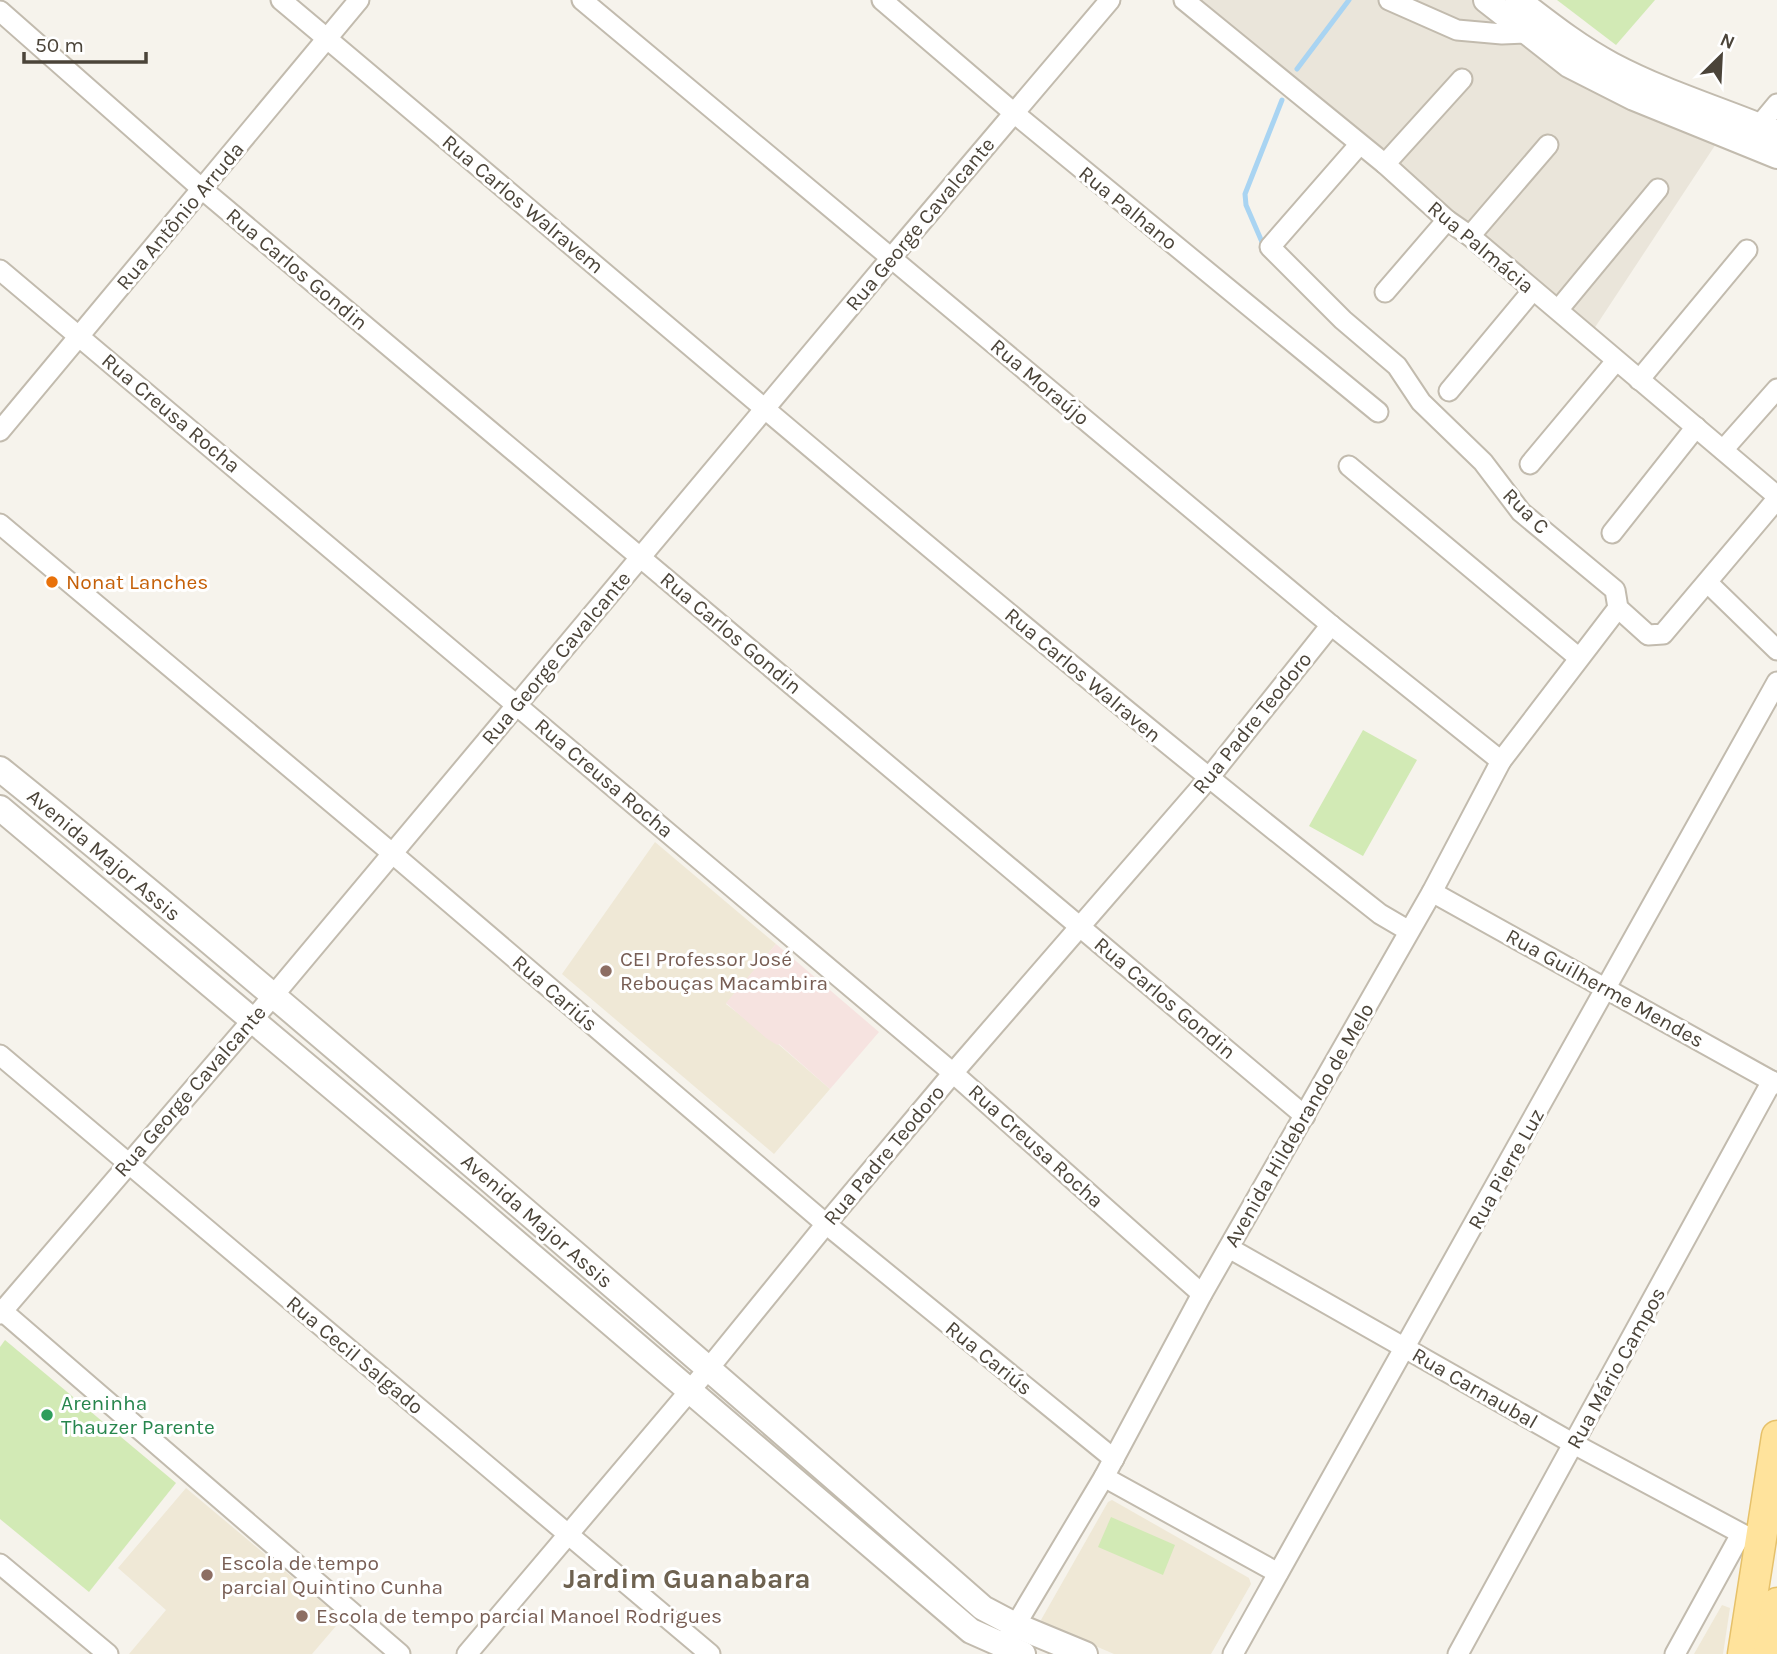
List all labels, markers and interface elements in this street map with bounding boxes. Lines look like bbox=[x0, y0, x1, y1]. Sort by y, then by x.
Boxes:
scale bar bbox=[24, 21, 147, 65]
north arrow bbox=[1686, 21, 1756, 91]
text: N bbox=[1717, 29, 1738, 54]
text: 50 m bbox=[35, 33, 84, 57]
street label: Rua Carlos Walravem bbox=[437, 129, 609, 279]
street label: Rua George Cavalcante bbox=[840, 132, 1000, 316]
street label: Rua Antônio Arruda bbox=[111, 137, 249, 295]
street label: Rua Palhano bbox=[1074, 161, 1182, 255]
street label: Rua Palmácia bbox=[1423, 196, 1539, 298]
street label: Rua Carlos Gondin bbox=[222, 203, 372, 335]
street label: Rua Moraújo bbox=[986, 334, 1094, 430]
street label: Rua Creusa Rocha bbox=[97, 348, 245, 478]
street label: Rua C bbox=[1498, 483, 1554, 539]
street label: Rua George Cavalcante bbox=[476, 566, 636, 750]
street label: Rua Carlos Gondin bbox=[656, 567, 806, 699]
place label: Nonat Lanches bbox=[66, 570, 208, 594]
marker: Nonat Lanches bbox=[44, 574, 60, 590]
street label: Rua Carlos Walraven bbox=[1000, 603, 1166, 747]
street label: Rua Padre Teodoro bbox=[1188, 647, 1316, 799]
street label: Rua Creusa Rocha bbox=[530, 713, 678, 843]
street label: Avenida Major Assis bbox=[23, 784, 185, 926]
street label: Rua Guilherme Mendes bbox=[1502, 924, 1708, 1052]
street label: Rua Carlos Gondin bbox=[1090, 932, 1240, 1064]
place label: CEI Professor José Rebouças Macambira bbox=[620, 947, 828, 995]
street label: Rua Cariús bbox=[508, 950, 602, 1036]
marker: CEI Professor José Rebouças Macambira bbox=[598, 963, 614, 979]
street label: Avenida Hildebrando de Melo bbox=[1219, 999, 1379, 1251]
street label: Rua George Cavalcante bbox=[109, 1000, 271, 1182]
street label: Rua Creusa Rocha bbox=[964, 1079, 1108, 1213]
street label: Rua Padre Teodoro bbox=[818, 1080, 950, 1230]
street label: Rua Pierre Luz bbox=[1463, 1104, 1549, 1234]
street label: Avenida Major Assis bbox=[457, 1149, 617, 1293]
street label: Rua Mário Campos bbox=[1562, 1283, 1670, 1453]
street label: Rua Cecil Salgado bbox=[282, 1291, 428, 1419]
street label: Rua Cariús bbox=[941, 1316, 1037, 1400]
street label: Rua Carnaubal bbox=[1408, 1342, 1542, 1434]
place label: Areninha Thauzer Parente bbox=[61, 1391, 215, 1439]
marker: Areninha Thauzer Parente bbox=[39, 1407, 55, 1423]
place label: Escola de tempo parcial Quintino Cunha bbox=[221, 1551, 443, 1599]
district label: Jardim Guanabara bbox=[563, 1562, 811, 1595]
marker: Escola de tempo parcial Quintino Cunha bbox=[199, 1567, 215, 1583]
place label: Escola de tempo parcial Manoel Rodrigues bbox=[316, 1604, 722, 1628]
marker: Escola de tempo parcial Manoel Rodrigues bbox=[294, 1608, 310, 1624]

